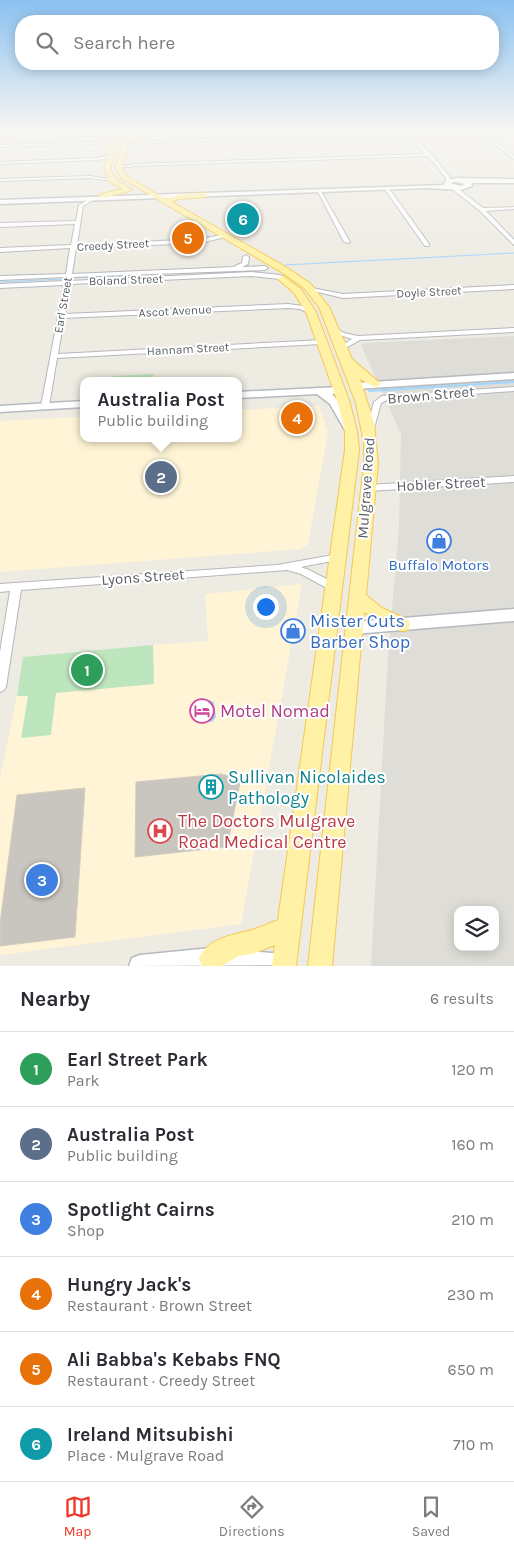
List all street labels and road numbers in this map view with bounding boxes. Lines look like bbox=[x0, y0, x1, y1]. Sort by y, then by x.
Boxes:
street label: Creedy Street bbox=[76, 236, 150, 254]
street label: Boland Street bbox=[89, 272, 164, 288]
street label: Earl Street bbox=[51, 275, 75, 334]
street label: Doyle Street bbox=[396, 283, 462, 301]
street label: Ascot Avenue bbox=[138, 302, 212, 320]
street label: Hannam Street bbox=[146, 340, 230, 358]
street label: Brown Street bbox=[387, 382, 476, 408]
street label: Mulgrave Road bbox=[353, 437, 379, 539]
street label: Hobler Street bbox=[396, 473, 486, 495]
street label: Lyons Street bbox=[101, 565, 186, 589]

